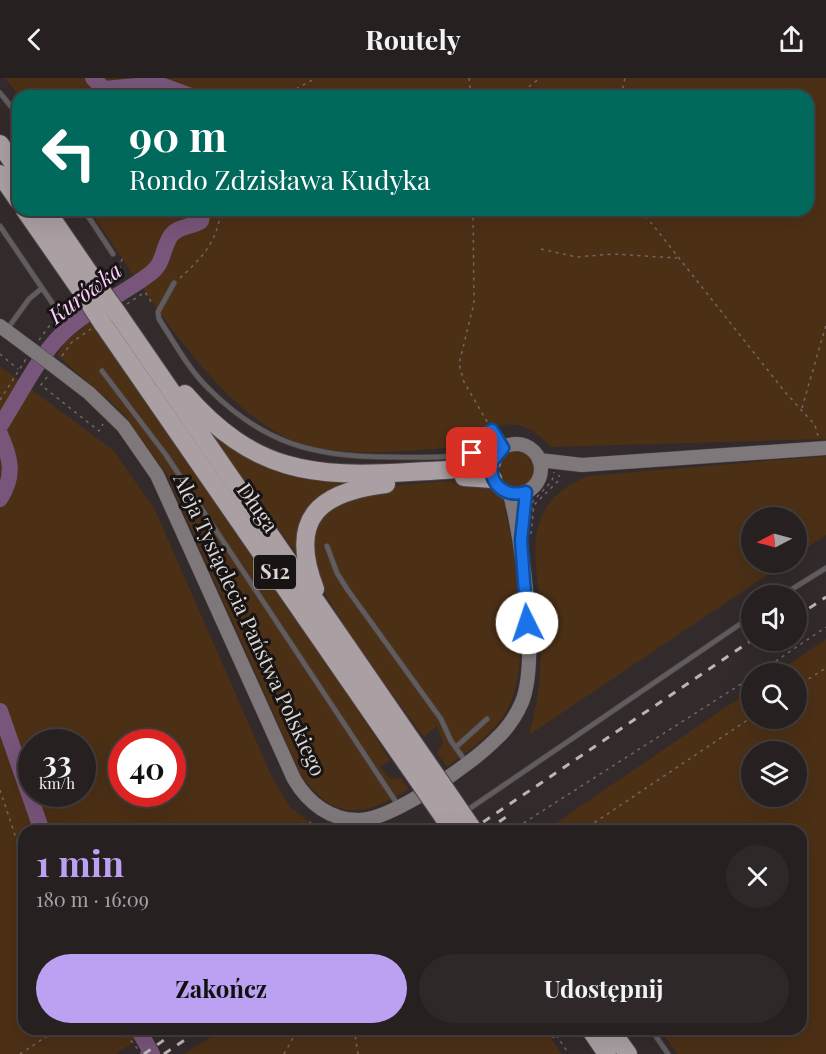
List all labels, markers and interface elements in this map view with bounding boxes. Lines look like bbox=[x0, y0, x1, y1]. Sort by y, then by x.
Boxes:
text: Routely bbox=[365, 21, 461, 57]
icon: back bbox=[18, 23, 51, 56]
icon: share bbox=[775, 23, 808, 56]
text: 90 m bbox=[129, 107, 227, 163]
icon: left bbox=[30, 114, 108, 192]
text: Rondo Zdzisława Kudyka bbox=[129, 161, 431, 197]
water label: Kurówka bbox=[41, 255, 127, 330]
pin bbox=[446, 427, 497, 478]
icon: arrive bbox=[455, 436, 488, 469]
street label: Aleja Tysiąclecia Państwa Polskiego bbox=[168, 467, 333, 780]
street label: Długa bbox=[232, 477, 286, 538]
north arrow bbox=[741, 507, 807, 573]
map controls bbox=[741, 507, 807, 807]
road number: S12 bbox=[254, 555, 296, 589]
button: sound bbox=[741, 585, 807, 651]
position arrow bbox=[495, 591, 559, 655]
button: search bbox=[741, 663, 807, 729]
speed limit sign: 40 bbox=[108, 729, 186, 807]
text: 33 bbox=[42, 741, 72, 781]
button: layers bbox=[741, 741, 807, 807]
text: km/h bbox=[39, 773, 75, 793]
text: 1 min bbox=[36, 838, 124, 886]
button: close bbox=[726, 845, 789, 908]
text: 180 m · 16:09 bbox=[36, 885, 149, 912]
button: Zakończ bbox=[36, 954, 407, 1023]
button: Udostępnij bbox=[419, 954, 789, 1023]

